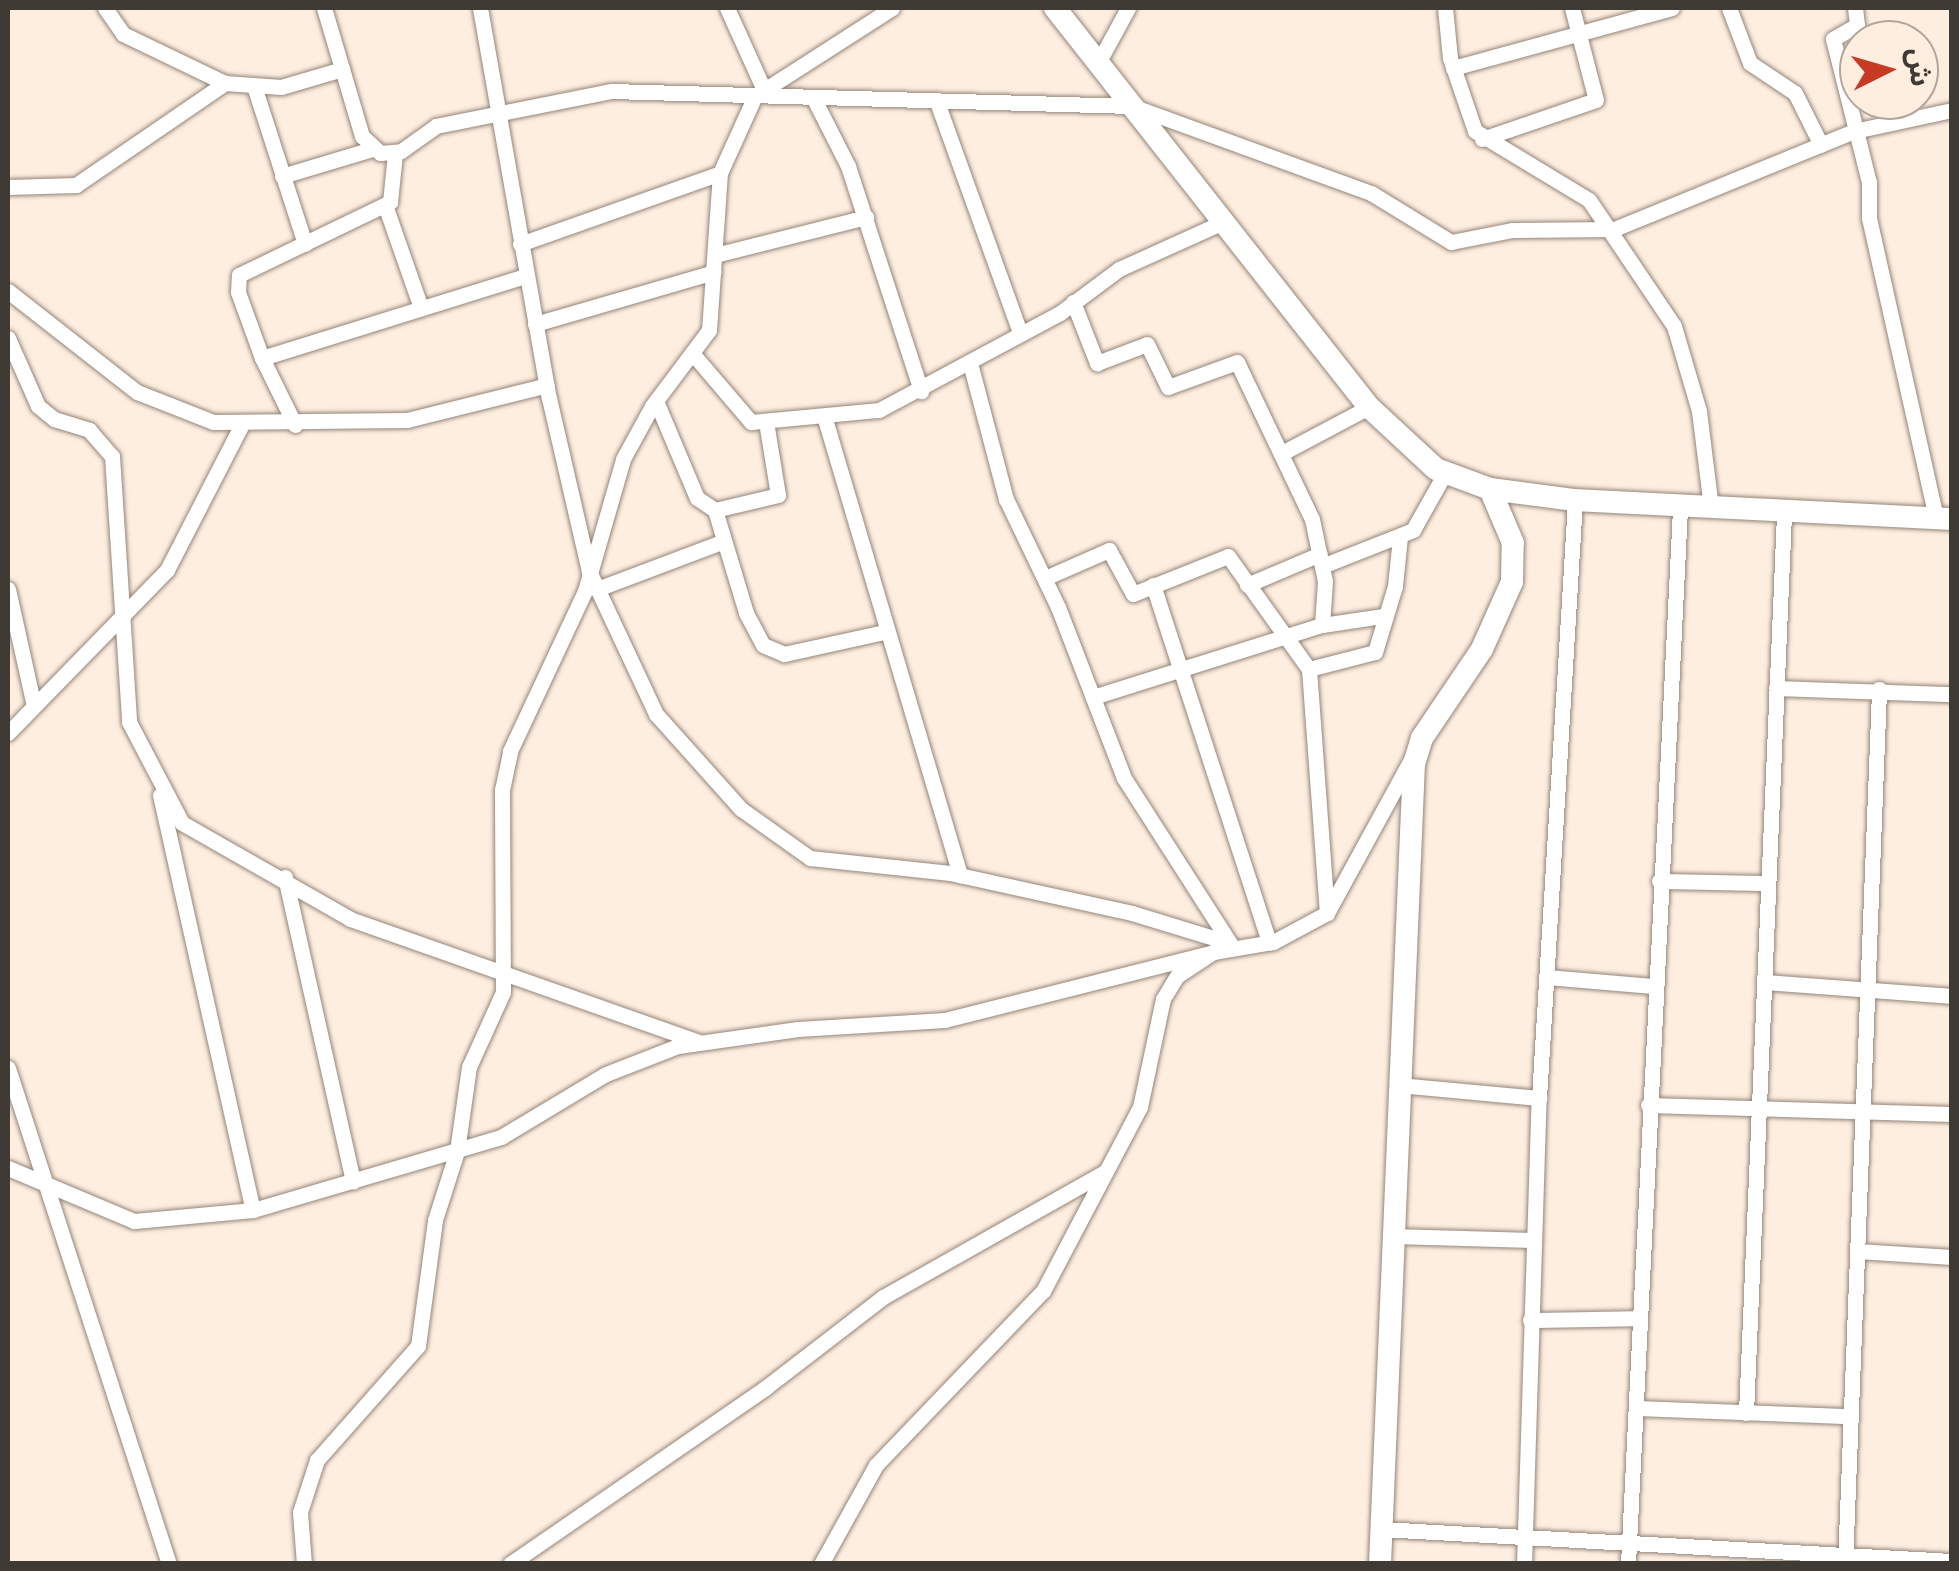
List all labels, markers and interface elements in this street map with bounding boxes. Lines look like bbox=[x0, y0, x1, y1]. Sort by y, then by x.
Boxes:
north arrow bbox=[1839, 20, 1939, 120]
text: ش bbox=[1897, 47, 1936, 88]

